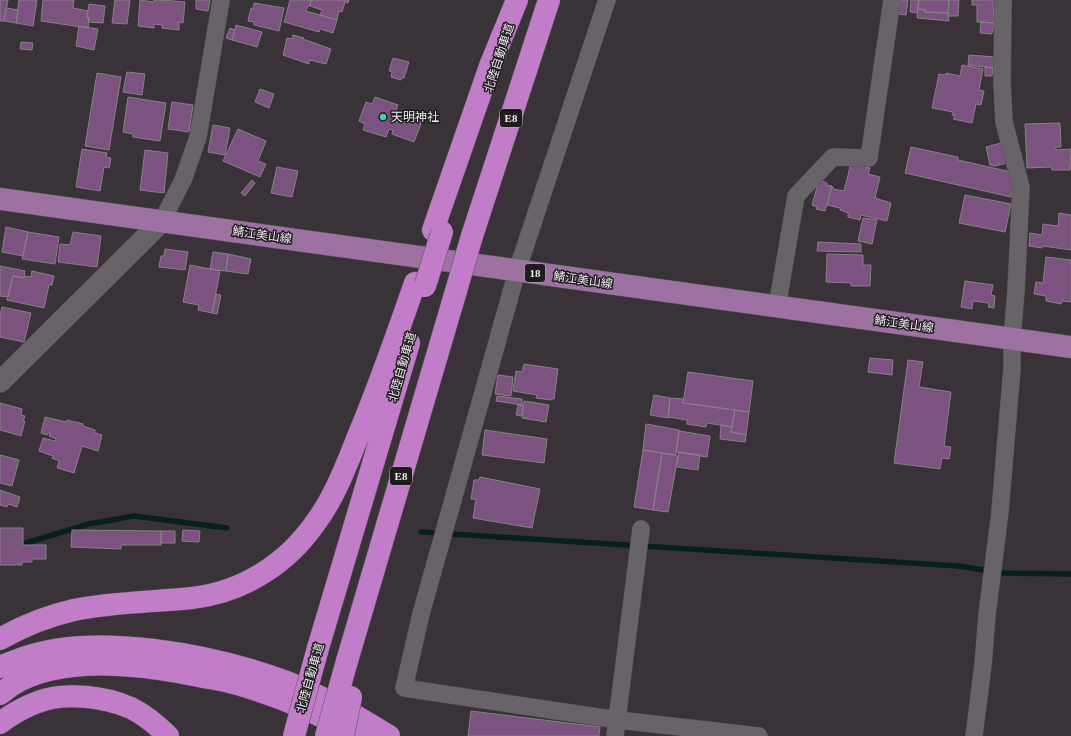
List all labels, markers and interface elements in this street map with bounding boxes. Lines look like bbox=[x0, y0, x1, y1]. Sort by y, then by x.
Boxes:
street label: 北陸自動車道 bbox=[481, 22, 517, 94]
road number: E8 bbox=[500, 109, 522, 127]
place label: 天明神社 bbox=[391, 110, 439, 124]
marker: 天明神社 bbox=[378, 112, 388, 122]
street label: 鯖江美山線 bbox=[231, 224, 293, 246]
road number: 18 bbox=[525, 264, 545, 282]
street label: 鯖江美山線 bbox=[552, 269, 614, 291]
street label: 鯖江美山線 bbox=[873, 313, 935, 335]
street label: 北陸自動車道 bbox=[385, 330, 419, 404]
road number: E8 bbox=[390, 467, 412, 485]
street label: 北陸自動車道 bbox=[293, 641, 327, 715]

